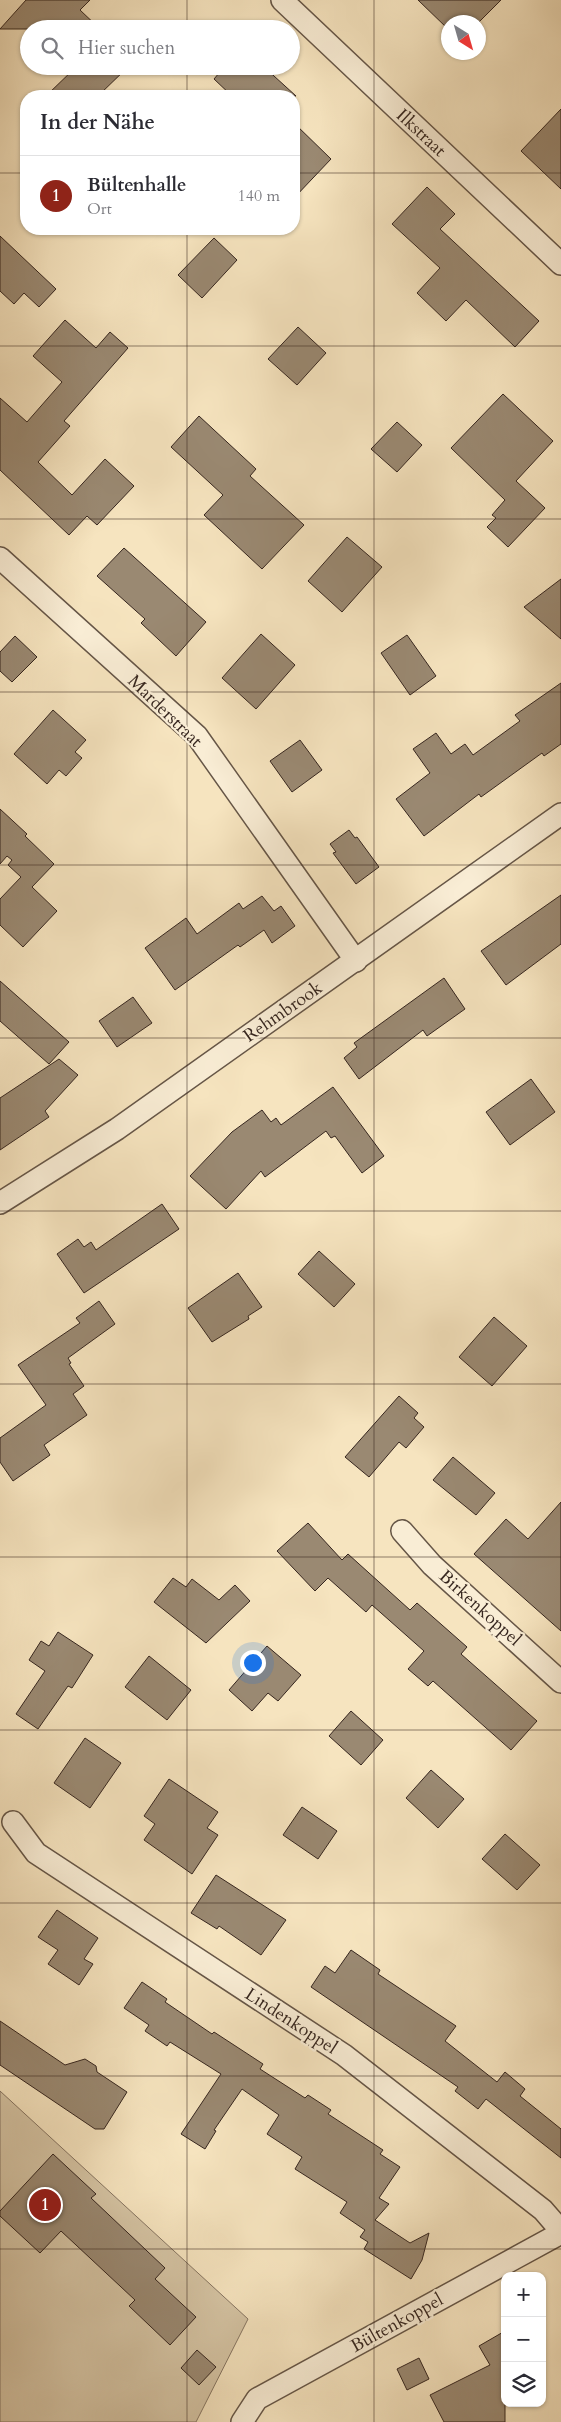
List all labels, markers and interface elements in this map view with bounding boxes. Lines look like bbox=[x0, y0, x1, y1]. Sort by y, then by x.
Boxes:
north arrow bbox=[441, 15, 486, 60]
search box bbox=[20, 20, 300, 75]
icon: search bbox=[38, 34, 66, 62]
text: Hier suchen bbox=[78, 35, 175, 61]
street label: Ilkstraat bbox=[391, 103, 452, 163]
text: In der Nähe bbox=[40, 108, 155, 137]
text: Bültenhalle bbox=[87, 172, 187, 198]
text: 1 bbox=[52, 185, 60, 207]
text: 140 m bbox=[238, 185, 280, 207]
text: Ort bbox=[87, 198, 112, 220]
street label: Marderstraat bbox=[122, 669, 208, 753]
street label: Rehmbrook bbox=[239, 975, 328, 1048]
street label: Birkenkoppel bbox=[433, 1564, 527, 1652]
your location bbox=[240, 1650, 266, 1676]
street label: Lindenkoppel bbox=[240, 1982, 342, 2060]
pin: 1 bbox=[29, 2186, 61, 2224]
map controls bbox=[501, 2272, 546, 2407]
button: + bbox=[501, 2272, 546, 2317]
street label: Bültenkoppel bbox=[346, 2287, 448, 2359]
button: − bbox=[501, 2317, 546, 2362]
button: layers bbox=[501, 2362, 546, 2407]

